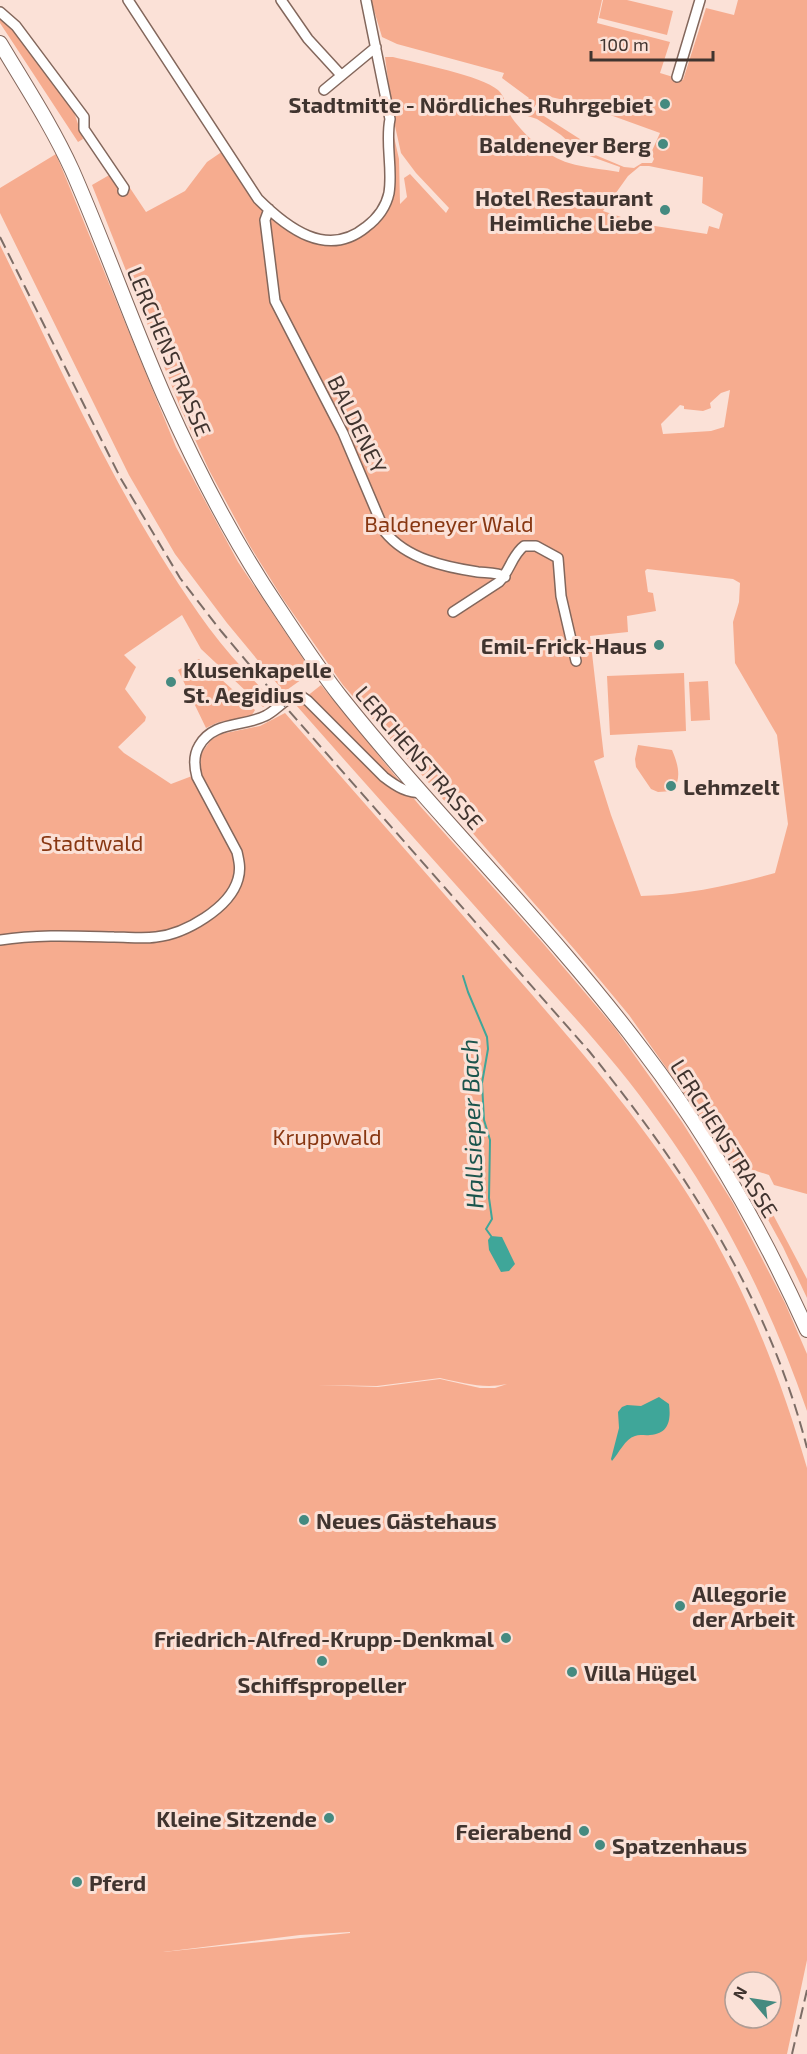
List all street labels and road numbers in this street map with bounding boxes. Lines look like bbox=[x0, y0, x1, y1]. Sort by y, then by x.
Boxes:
street label: LERCHENSTRASSE bbox=[123, 262, 217, 440]
street label: BALDENEY bbox=[323, 371, 393, 478]
street label: LERCHENSTRASSE bbox=[351, 680, 489, 834]
street label: LERCHENSTRASSE bbox=[666, 1054, 784, 1222]

